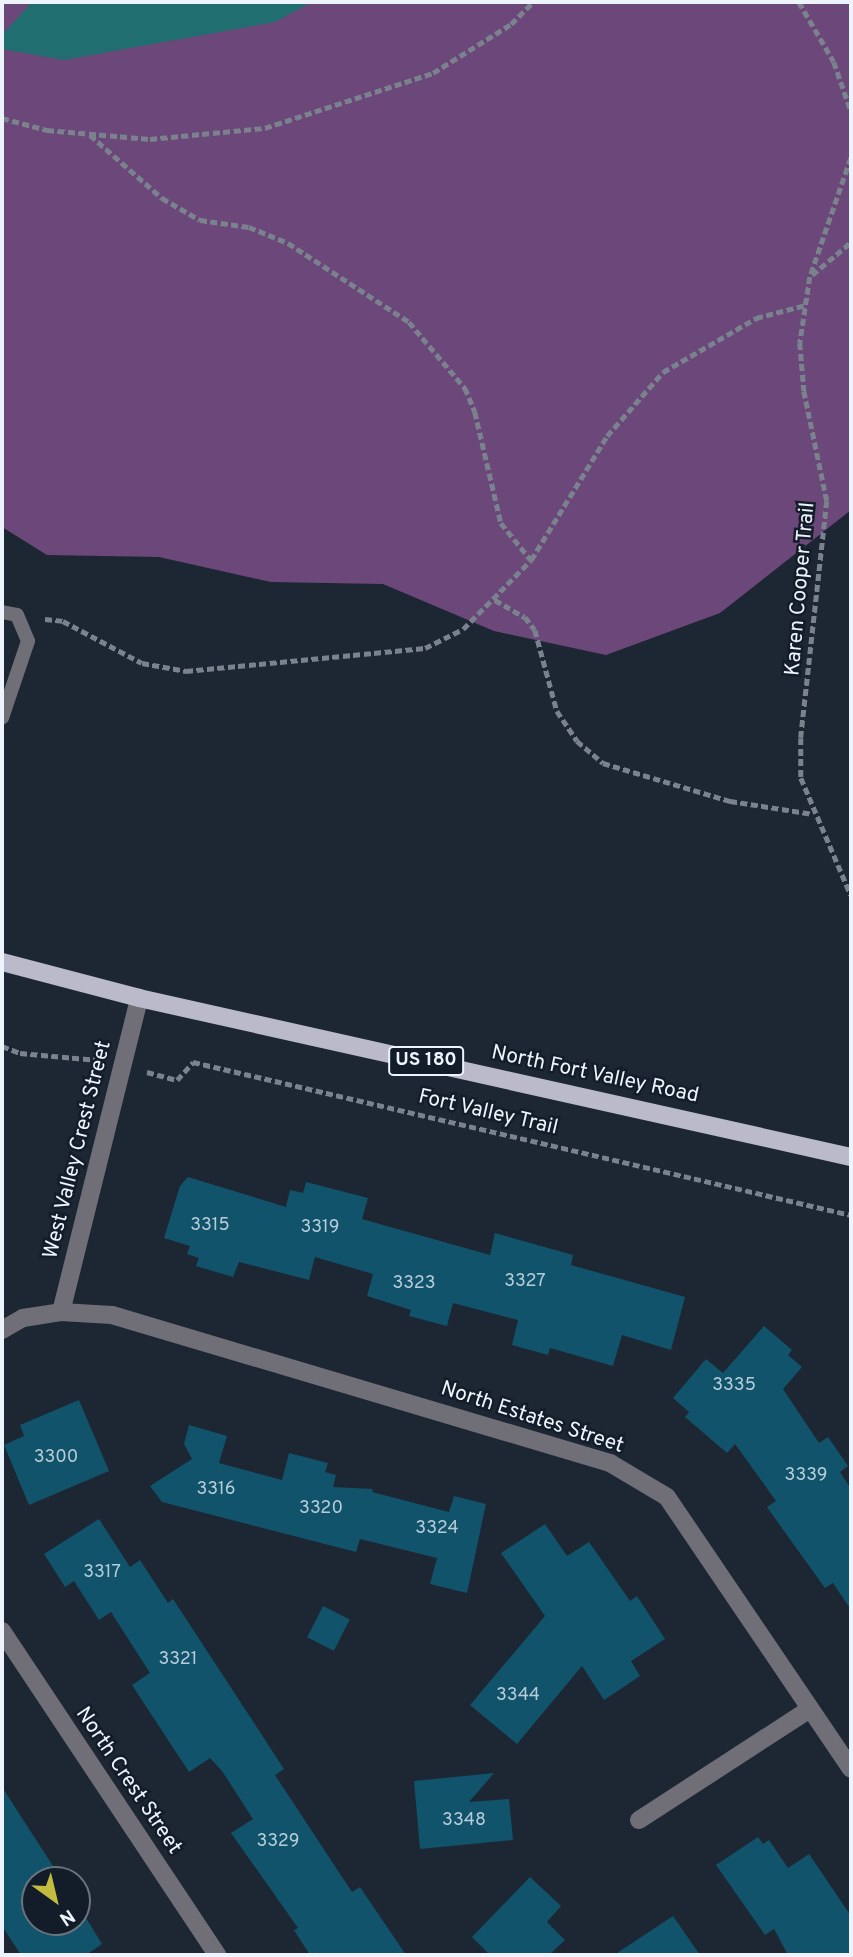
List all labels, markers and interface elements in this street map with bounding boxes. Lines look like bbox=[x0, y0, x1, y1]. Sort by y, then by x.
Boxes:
street label: Karen Cooper Trail bbox=[781, 501, 821, 677]
street label: West Valley Crest Street bbox=[39, 1038, 117, 1262]
street label: North Fort Valley Road bbox=[489, 1041, 701, 1109]
road number: US 180 bbox=[388, 1046, 464, 1077]
street label: Fort Valley Trail bbox=[415, 1084, 561, 1142]
house number: 3315 bbox=[190, 1215, 230, 1237]
house number: 3319 bbox=[300, 1217, 340, 1239]
house number: 3327 bbox=[504, 1271, 546, 1293]
house number: 3323 bbox=[392, 1273, 436, 1295]
house number: 3335 bbox=[712, 1375, 756, 1397]
street label: North Estates Street bbox=[437, 1377, 627, 1459]
house number: 3300 bbox=[34, 1447, 78, 1469]
house number: 3339 bbox=[785, 1465, 827, 1487]
house number: 3316 bbox=[196, 1479, 236, 1501]
house number: 3320 bbox=[299, 1498, 343, 1520]
house number: 3324 bbox=[415, 1518, 459, 1540]
house number: 3317 bbox=[83, 1562, 121, 1584]
house number: 3321 bbox=[158, 1649, 198, 1671]
house number: 3344 bbox=[496, 1685, 540, 1707]
street label: North Crest Street bbox=[69, 1703, 187, 1859]
house number: 3348 bbox=[442, 1810, 486, 1832]
house number: 3329 bbox=[256, 1831, 300, 1853]
north arrow bbox=[21, 1866, 91, 1936]
text: N bbox=[54, 1903, 79, 1931]

